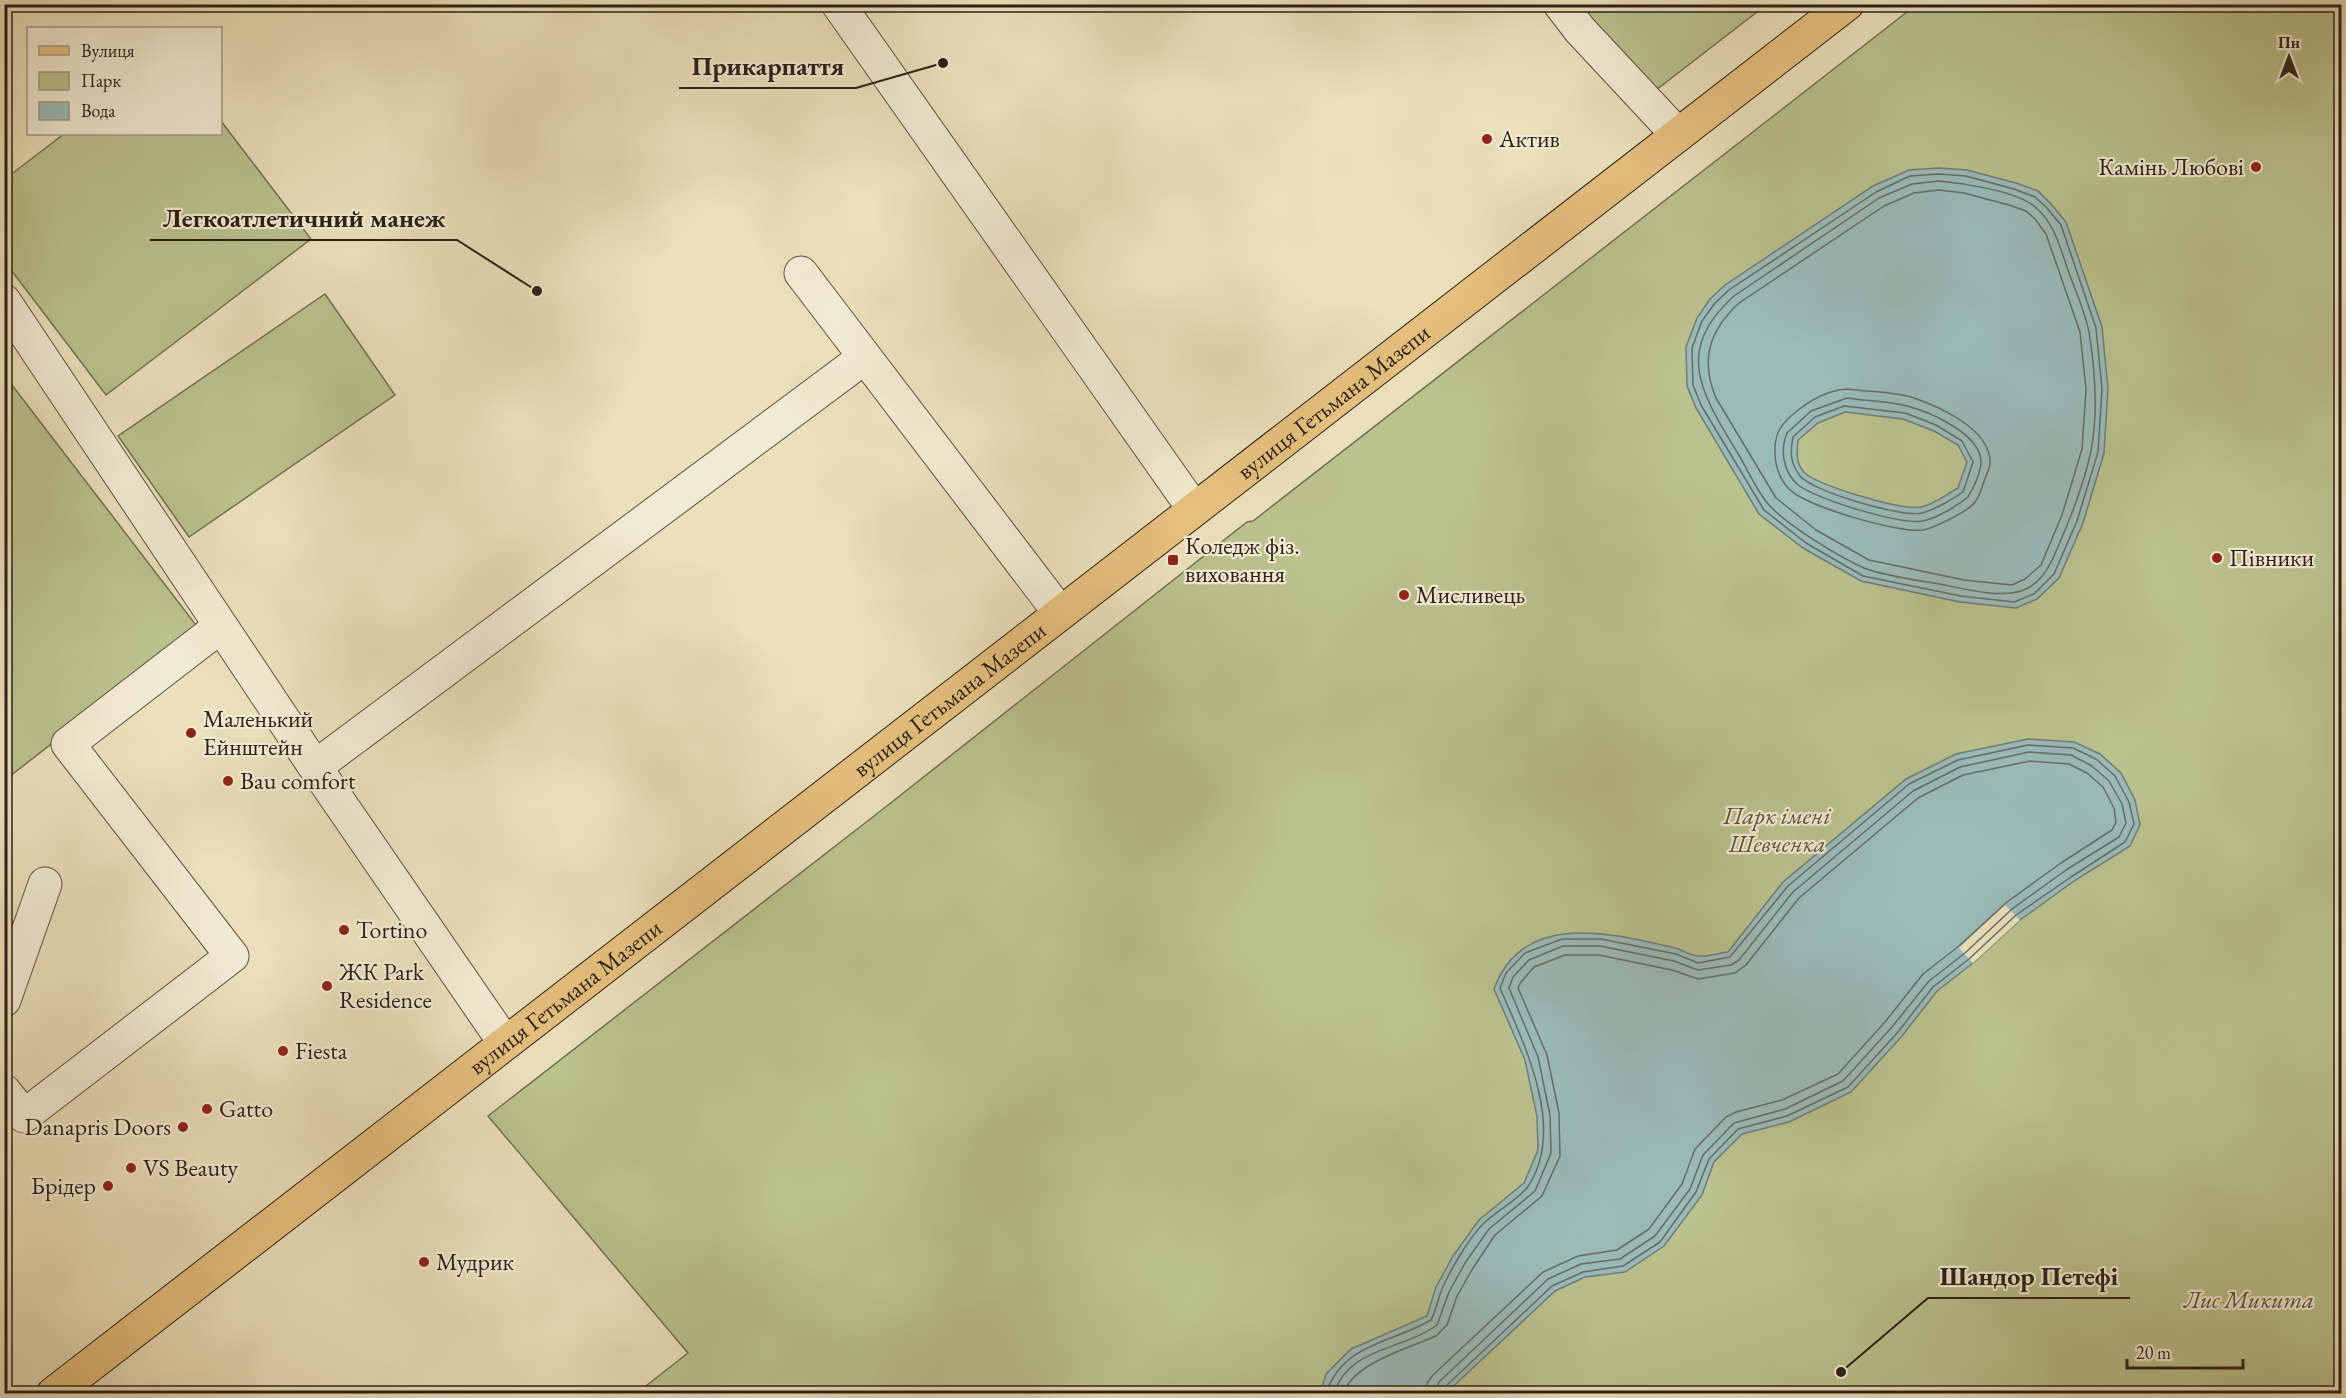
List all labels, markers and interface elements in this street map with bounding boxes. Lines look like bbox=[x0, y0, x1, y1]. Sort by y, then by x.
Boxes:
legend bbox=[27, 27, 222, 135]
north arrow bbox=[2259, 27, 2319, 87]
text: Пн bbox=[2278, 32, 2300, 53]
text: Вулиця bbox=[81, 39, 134, 62]
callout: Прикарпаття bbox=[679, 44, 856, 88]
text: Прикарпаття bbox=[692, 49, 844, 83]
text: Парк bbox=[81, 69, 121, 92]
text: Вода bbox=[81, 99, 116, 122]
place label: Актив bbox=[1498, 123, 1560, 154]
marker: Актив bbox=[1480, 132, 1494, 146]
place label: Камінь Любові bbox=[2099, 151, 2244, 182]
marker: Камінь Любові bbox=[2249, 160, 2263, 174]
callout: Легкоатлетичний манеж bbox=[150, 196, 457, 240]
text: Легкоатлетичний манеж bbox=[162, 201, 446, 235]
street label: вулиця Гетьмана Мазепи bbox=[1230, 317, 1436, 486]
place label: Коледж фіз. виховання bbox=[1185, 530, 1300, 589]
place label: Півники bbox=[2229, 542, 2315, 573]
marker: Півники bbox=[2210, 551, 2224, 565]
marker: Коледж фіз. виховання bbox=[1166, 553, 1180, 567]
place label: Мисливець bbox=[1416, 579, 1525, 610]
marker: Мисливець bbox=[1397, 588, 1411, 602]
street label: вулиця Гетьмана Мазепи bbox=[846, 614, 1052, 784]
place label: Маленький Ейнштейн bbox=[203, 703, 314, 762]
marker: Маленький Ейнштейн bbox=[184, 726, 198, 740]
place label: Bau comfort bbox=[240, 765, 356, 796]
marker: Bau comfort bbox=[221, 774, 235, 788]
park label: Парк імені Шевченка bbox=[1722, 800, 1832, 859]
street label: вулиця Гетьмана Мазепи bbox=[462, 912, 668, 1081]
place label: Tortino bbox=[356, 914, 428, 945]
marker: Tortino bbox=[337, 923, 351, 937]
place label: ЖК Park Residence bbox=[338, 956, 432, 1015]
marker: ЖК Park Residence bbox=[320, 979, 334, 993]
place label: Fiesta bbox=[295, 1035, 348, 1066]
marker: Fiesta bbox=[276, 1044, 290, 1058]
place label: Gatto bbox=[219, 1093, 273, 1124]
marker: Gatto bbox=[200, 1102, 214, 1116]
place label: Danapris Doors bbox=[25, 1111, 171, 1142]
marker: Danapris Doors bbox=[176, 1120, 190, 1134]
place label: VS Beauty bbox=[143, 1152, 239, 1183]
marker: VS Beauty bbox=[124, 1161, 138, 1175]
place label: Брідер bbox=[31, 1170, 96, 1201]
marker: Брідер bbox=[101, 1179, 115, 1193]
place label: Мудрик bbox=[436, 1246, 515, 1277]
callout: Шандор Петефі bbox=[1928, 1254, 2130, 1298]
marker: Мудрик bbox=[417, 1255, 431, 1269]
text: Шандор Петефі bbox=[1940, 1259, 2118, 1293]
park label: Лис Микита bbox=[2183, 1284, 2314, 1315]
scale bar bbox=[2127, 1332, 2242, 1370]
text: 20 m bbox=[2136, 1341, 2171, 1364]

